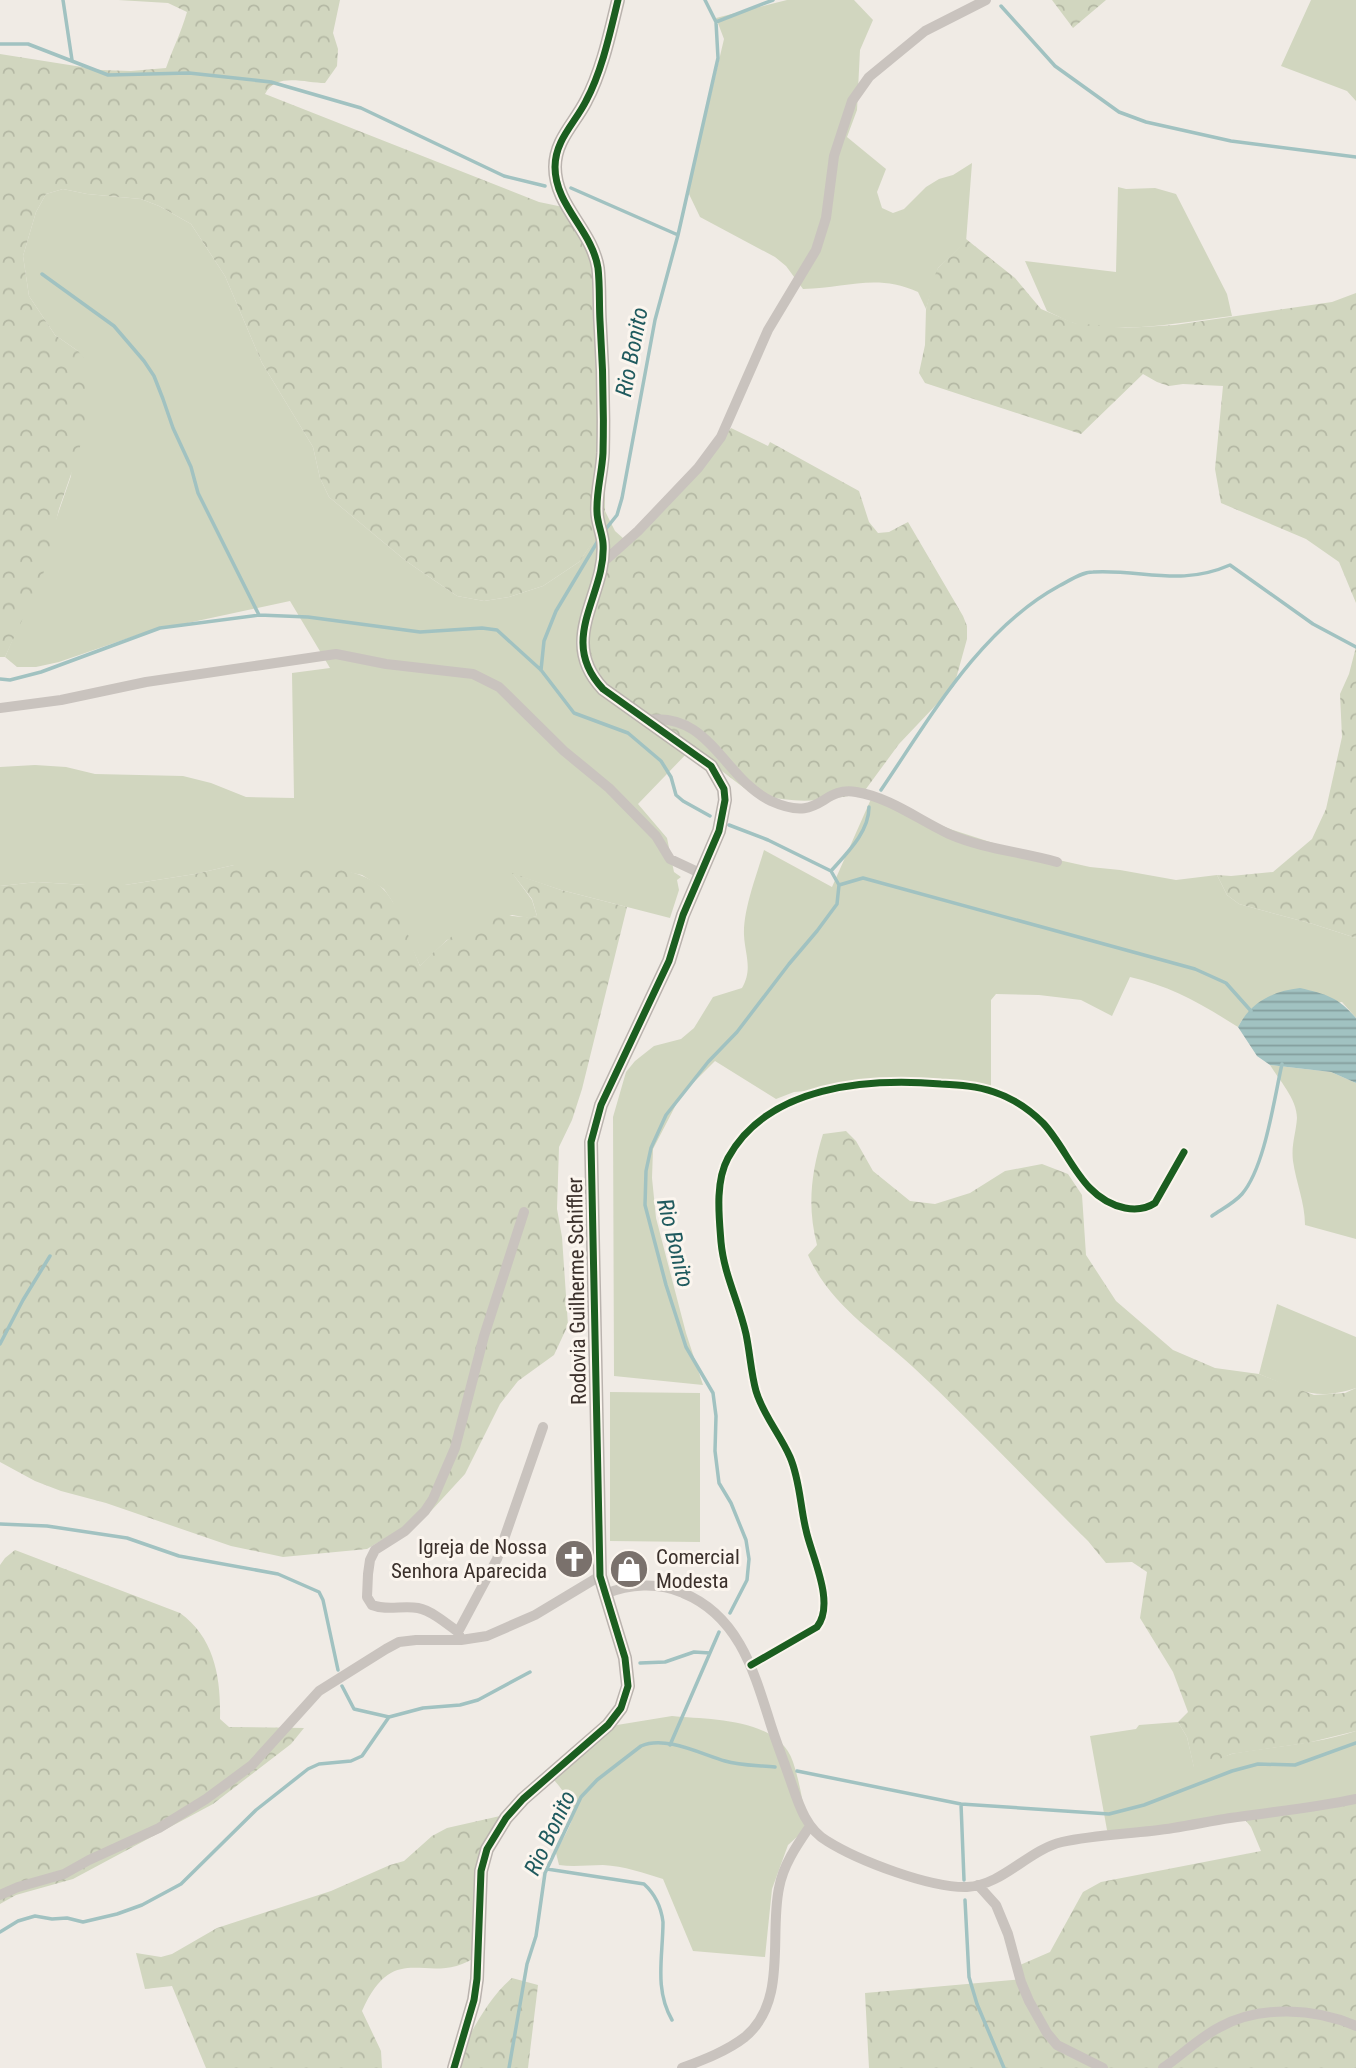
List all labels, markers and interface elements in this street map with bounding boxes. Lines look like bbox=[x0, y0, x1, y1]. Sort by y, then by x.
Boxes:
water label: Rio Bonito bbox=[610, 305, 654, 399]
street label: Rodovia Guilherme Schiffler bbox=[563, 1177, 591, 1405]
water label: Rio Bonito bbox=[651, 1196, 699, 1290]
place label: Igreja de Nossa Senhora Aparecida bbox=[391, 1535, 547, 1583]
church icon: Igreja de Nossa Senhora Aparecida bbox=[553, 1538, 595, 1580]
place label: Comercial Modesta bbox=[656, 1545, 740, 1593]
shop icon: Comercial Modesta bbox=[608, 1548, 650, 1590]
water label: Rio Bonito bbox=[519, 1786, 581, 1880]

